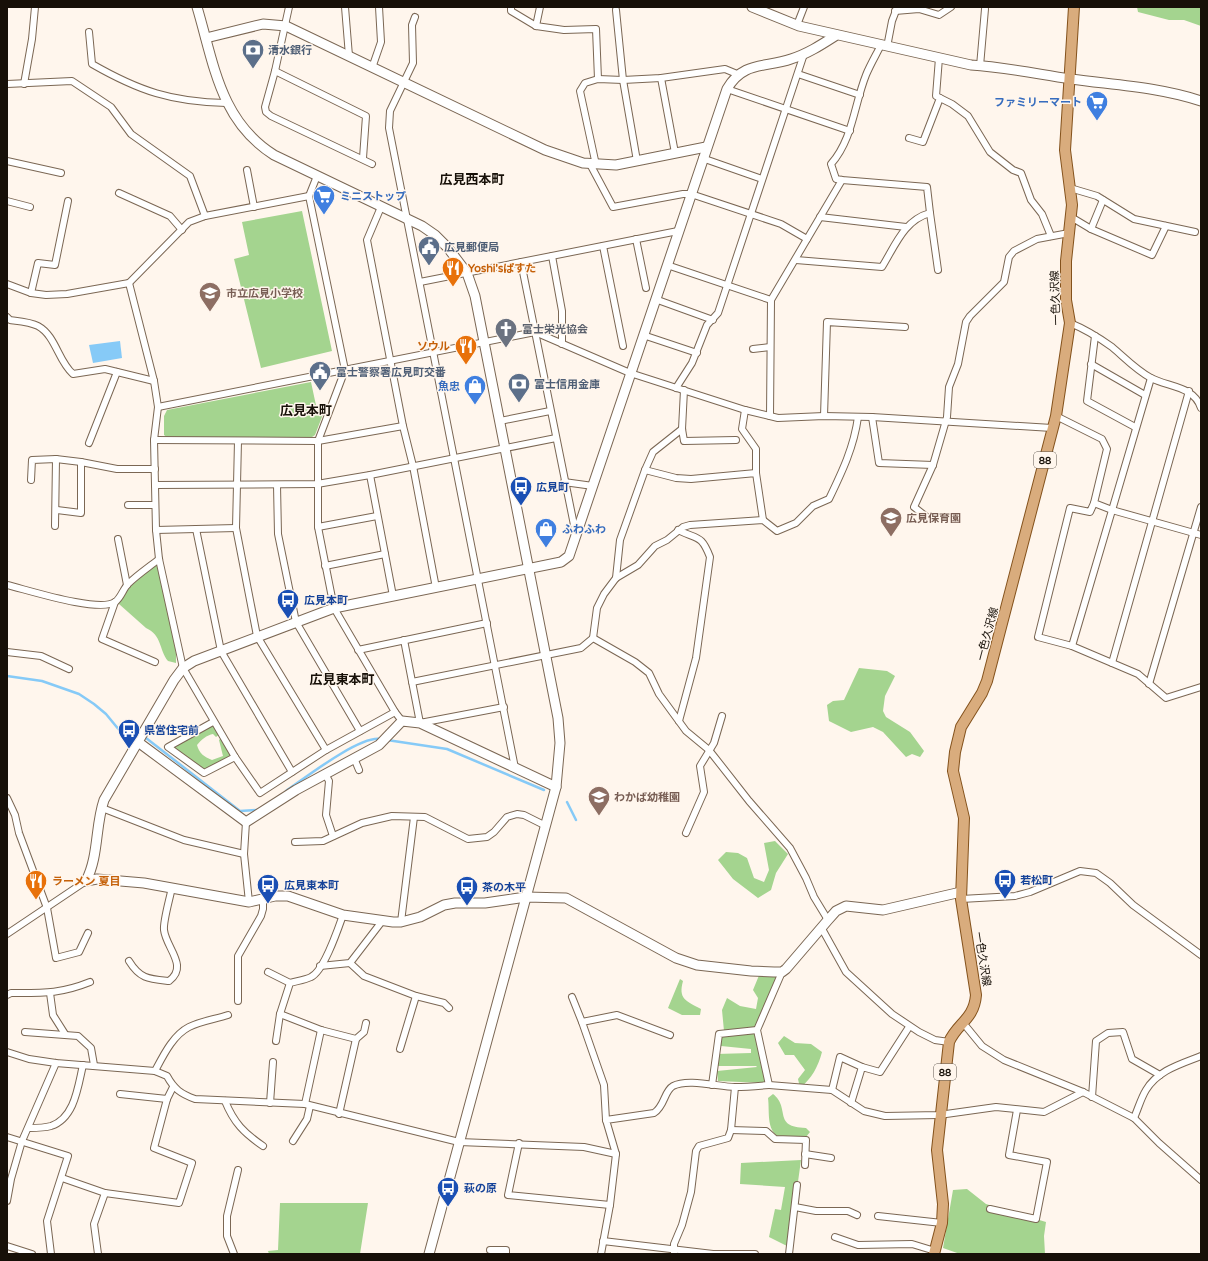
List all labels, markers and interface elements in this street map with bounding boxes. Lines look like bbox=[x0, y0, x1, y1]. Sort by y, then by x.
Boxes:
bank icon: 清水銀行 bbox=[240, 37, 266, 70]
place label: 清水銀行 bbox=[268, 44, 312, 57]
supermarket icon: ファミリーマート bbox=[1084, 89, 1110, 122]
place label: ファミリーマート bbox=[994, 96, 1082, 109]
district label: 広見西本町 bbox=[439, 172, 505, 188]
supermarket icon: ミニストップ bbox=[311, 183, 337, 216]
place label: ミニストップ bbox=[340, 190, 406, 203]
public building icon: 広見郵便局 bbox=[416, 234, 442, 267]
place label: 広見郵便局 bbox=[444, 241, 499, 254]
restaurant icon: Yoshi'sぱすた bbox=[440, 255, 466, 288]
place label: Yoshi'sぱすた bbox=[468, 262, 536, 275]
street label: 一色久沢線 bbox=[1048, 270, 1063, 326]
school or university icon: 市立広見小学校 bbox=[197, 280, 223, 313]
place label: 市立広見小学校 bbox=[226, 287, 303, 300]
church icon: 富士栄光協会 bbox=[493, 316, 519, 349]
place label: 富士栄光協会 bbox=[522, 323, 588, 336]
restaurant icon: ソウル bbox=[453, 333, 479, 366]
place label: ソウル bbox=[417, 340, 450, 353]
public building icon: 富士警察署広見町交番 bbox=[307, 359, 333, 392]
place label: 富士警察署広見町交番 bbox=[336, 366, 446, 379]
bank icon: 富士信用金庫 bbox=[506, 371, 532, 404]
shop icon: 魚忠 bbox=[462, 373, 488, 406]
place label: 富士信用金庫 bbox=[534, 378, 600, 391]
place label: 魚忠 bbox=[438, 380, 460, 393]
district label: 広見本町 bbox=[280, 403, 332, 419]
road number: 88 bbox=[1034, 452, 1056, 468]
bus stop icon: 広見町 bbox=[508, 474, 534, 507]
place label: 広見町 bbox=[536, 481, 569, 494]
school or university icon: 広見保育園 bbox=[878, 505, 904, 538]
place label: 広見保育園 bbox=[906, 512, 961, 525]
shop icon: ふわふわ bbox=[533, 516, 559, 549]
place label: ふわふわ bbox=[562, 523, 606, 536]
bus stop icon: 広見本町 bbox=[275, 587, 301, 620]
place label: 広見本町 bbox=[304, 594, 348, 607]
street label: 一色久沢線 bbox=[974, 606, 1001, 662]
district label: 広見東本町 bbox=[309, 672, 375, 688]
bus stop icon: 県営住宅前 bbox=[116, 717, 142, 750]
place label: 県営住宅前 bbox=[144, 724, 199, 737]
school or university icon: わかば幼稚園 bbox=[586, 784, 612, 817]
place label: わかば幼稚園 bbox=[614, 791, 680, 804]
bus stop icon: 若松町 bbox=[992, 867, 1018, 900]
restaurant icon: ラーメン 夏目 bbox=[23, 868, 49, 901]
bus stop icon: 広見東本町 bbox=[255, 872, 281, 905]
bus stop icon: 茶の木平 bbox=[454, 874, 480, 907]
place label: 若松町 bbox=[1020, 874, 1053, 887]
place label: ラーメン 夏目 bbox=[52, 875, 120, 888]
place label: 広見東本町 bbox=[284, 879, 339, 892]
place label: 茶の木平 bbox=[482, 881, 526, 894]
street label: 一色久沢線 bbox=[972, 931, 993, 987]
road number: 88 bbox=[934, 1064, 956, 1080]
bus stop icon: 萩の原 bbox=[435, 1175, 461, 1208]
place label: 萩の原 bbox=[464, 1182, 497, 1195]

